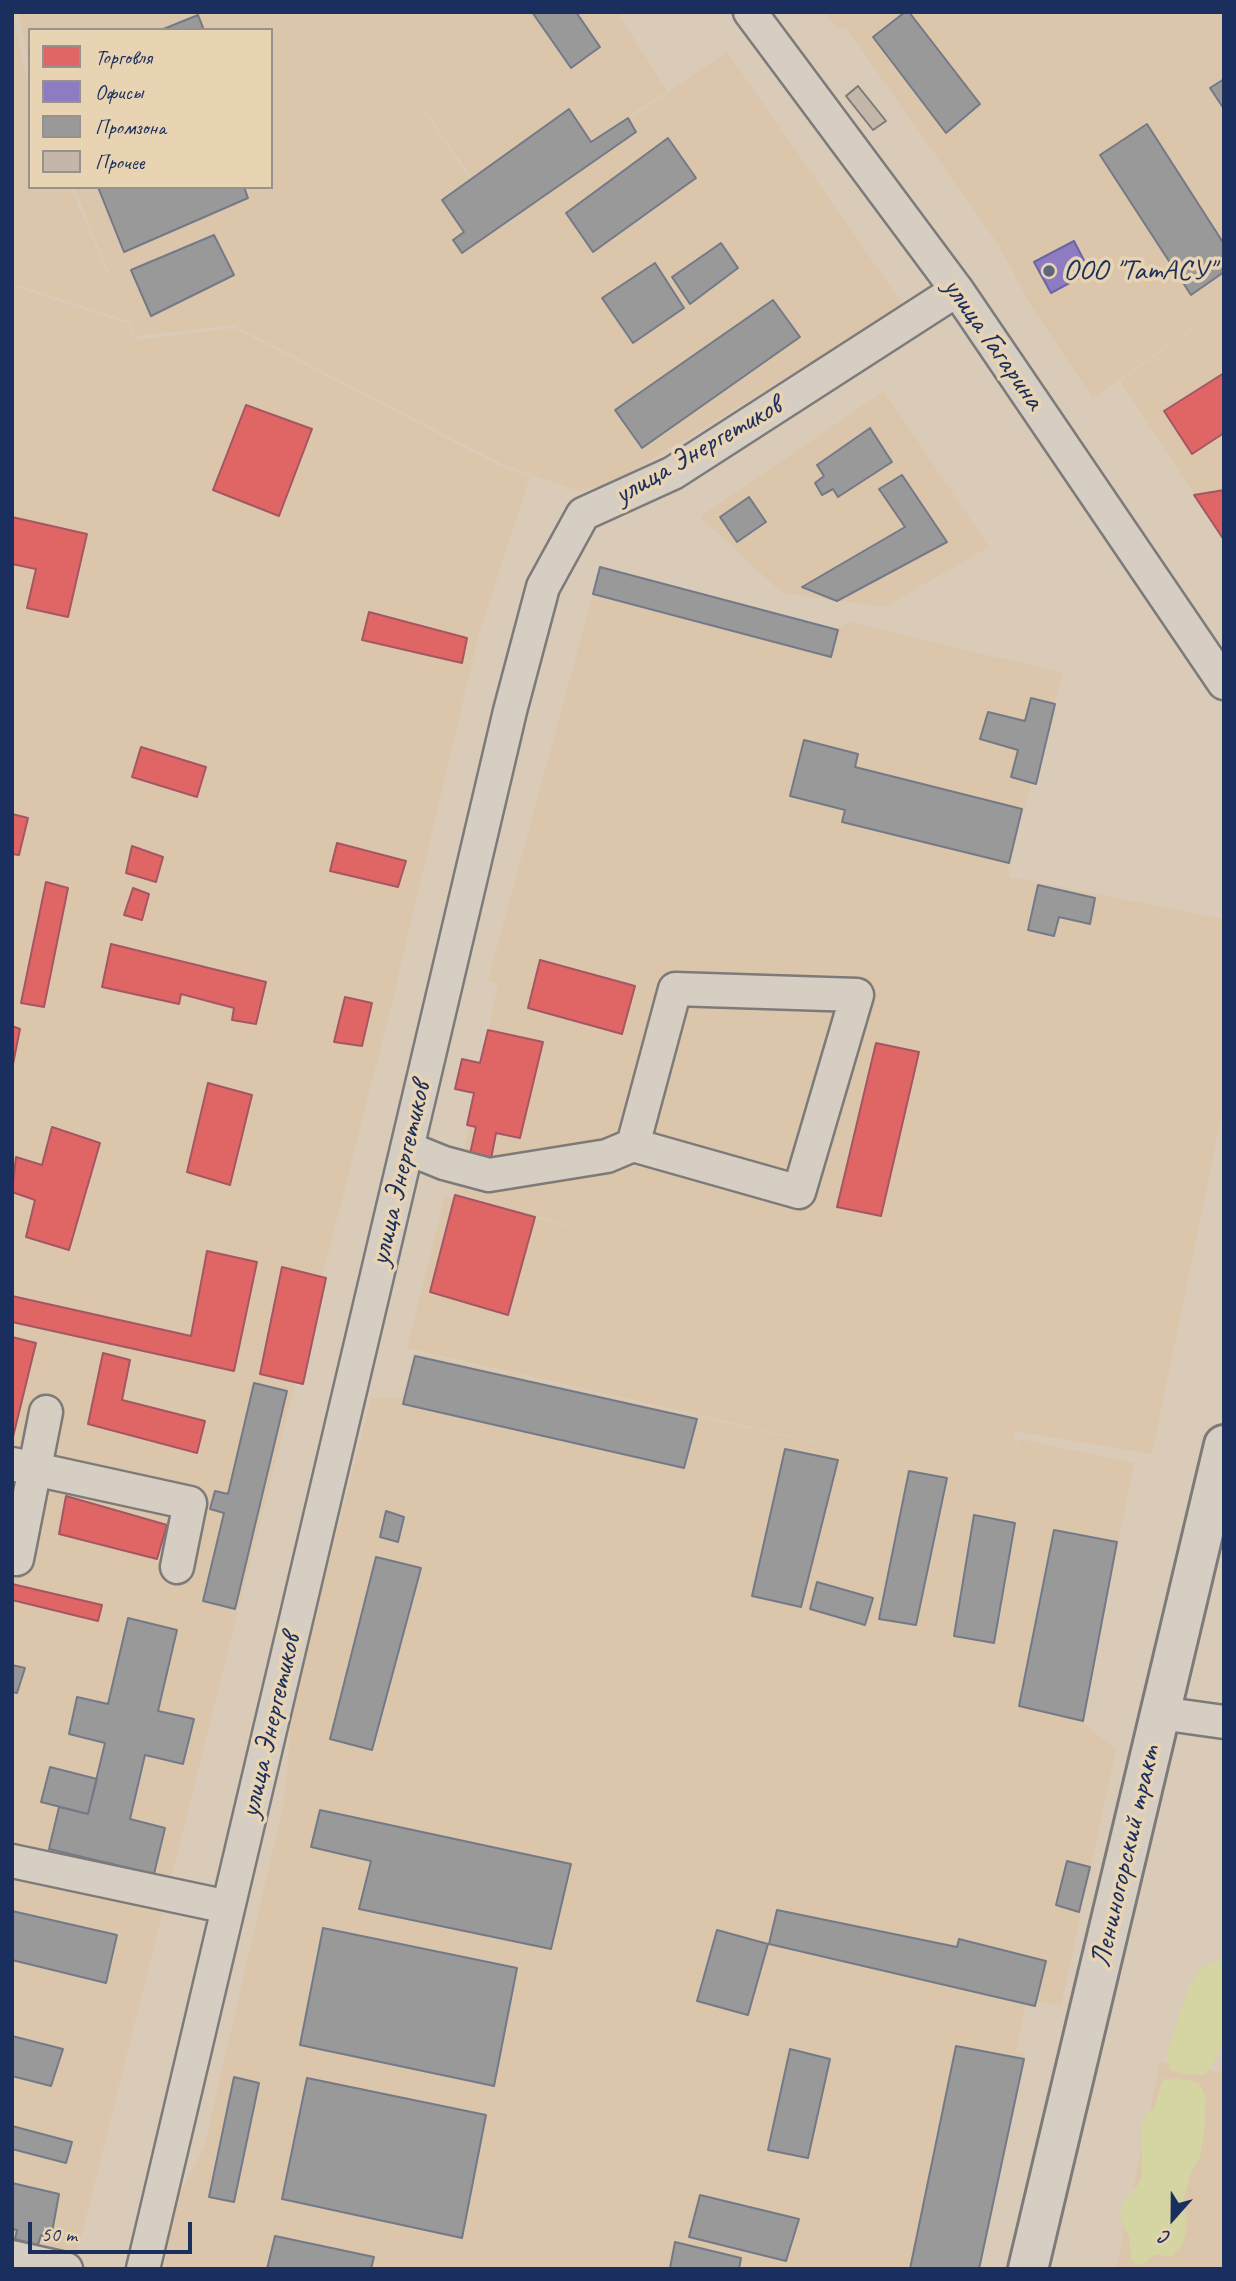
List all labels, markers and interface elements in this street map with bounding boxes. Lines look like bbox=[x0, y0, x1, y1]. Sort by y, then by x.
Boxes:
legend bbox=[28, 28, 273, 189]
text: Торговля bbox=[95, 44, 152, 70]
text: Офисы bbox=[95, 79, 143, 105]
text: Промзона bbox=[95, 114, 166, 140]
text: Прочее bbox=[95, 149, 144, 175]
place label: ООО "ТатАСУ" bbox=[1063, 253, 1215, 289]
marker: ООО "ТатАСУ" bbox=[1041, 263, 1057, 279]
street label: улица Гагарина bbox=[934, 271, 1052, 417]
street label: улица Энергетиков bbox=[608, 389, 788, 513]
street label: улица Энергетиков bbox=[362, 1079, 440, 1269]
street label: улица Энергетиков bbox=[232, 1631, 310, 1821]
street label: Лениногорский тракт bbox=[1083, 1743, 1169, 1971]
north arrow bbox=[1138, 2183, 1208, 2253]
scale bar bbox=[32, 2208, 196, 2252]
text: 50 m bbox=[41, 2221, 77, 2247]
text: С bbox=[1157, 2225, 1174, 2250]

